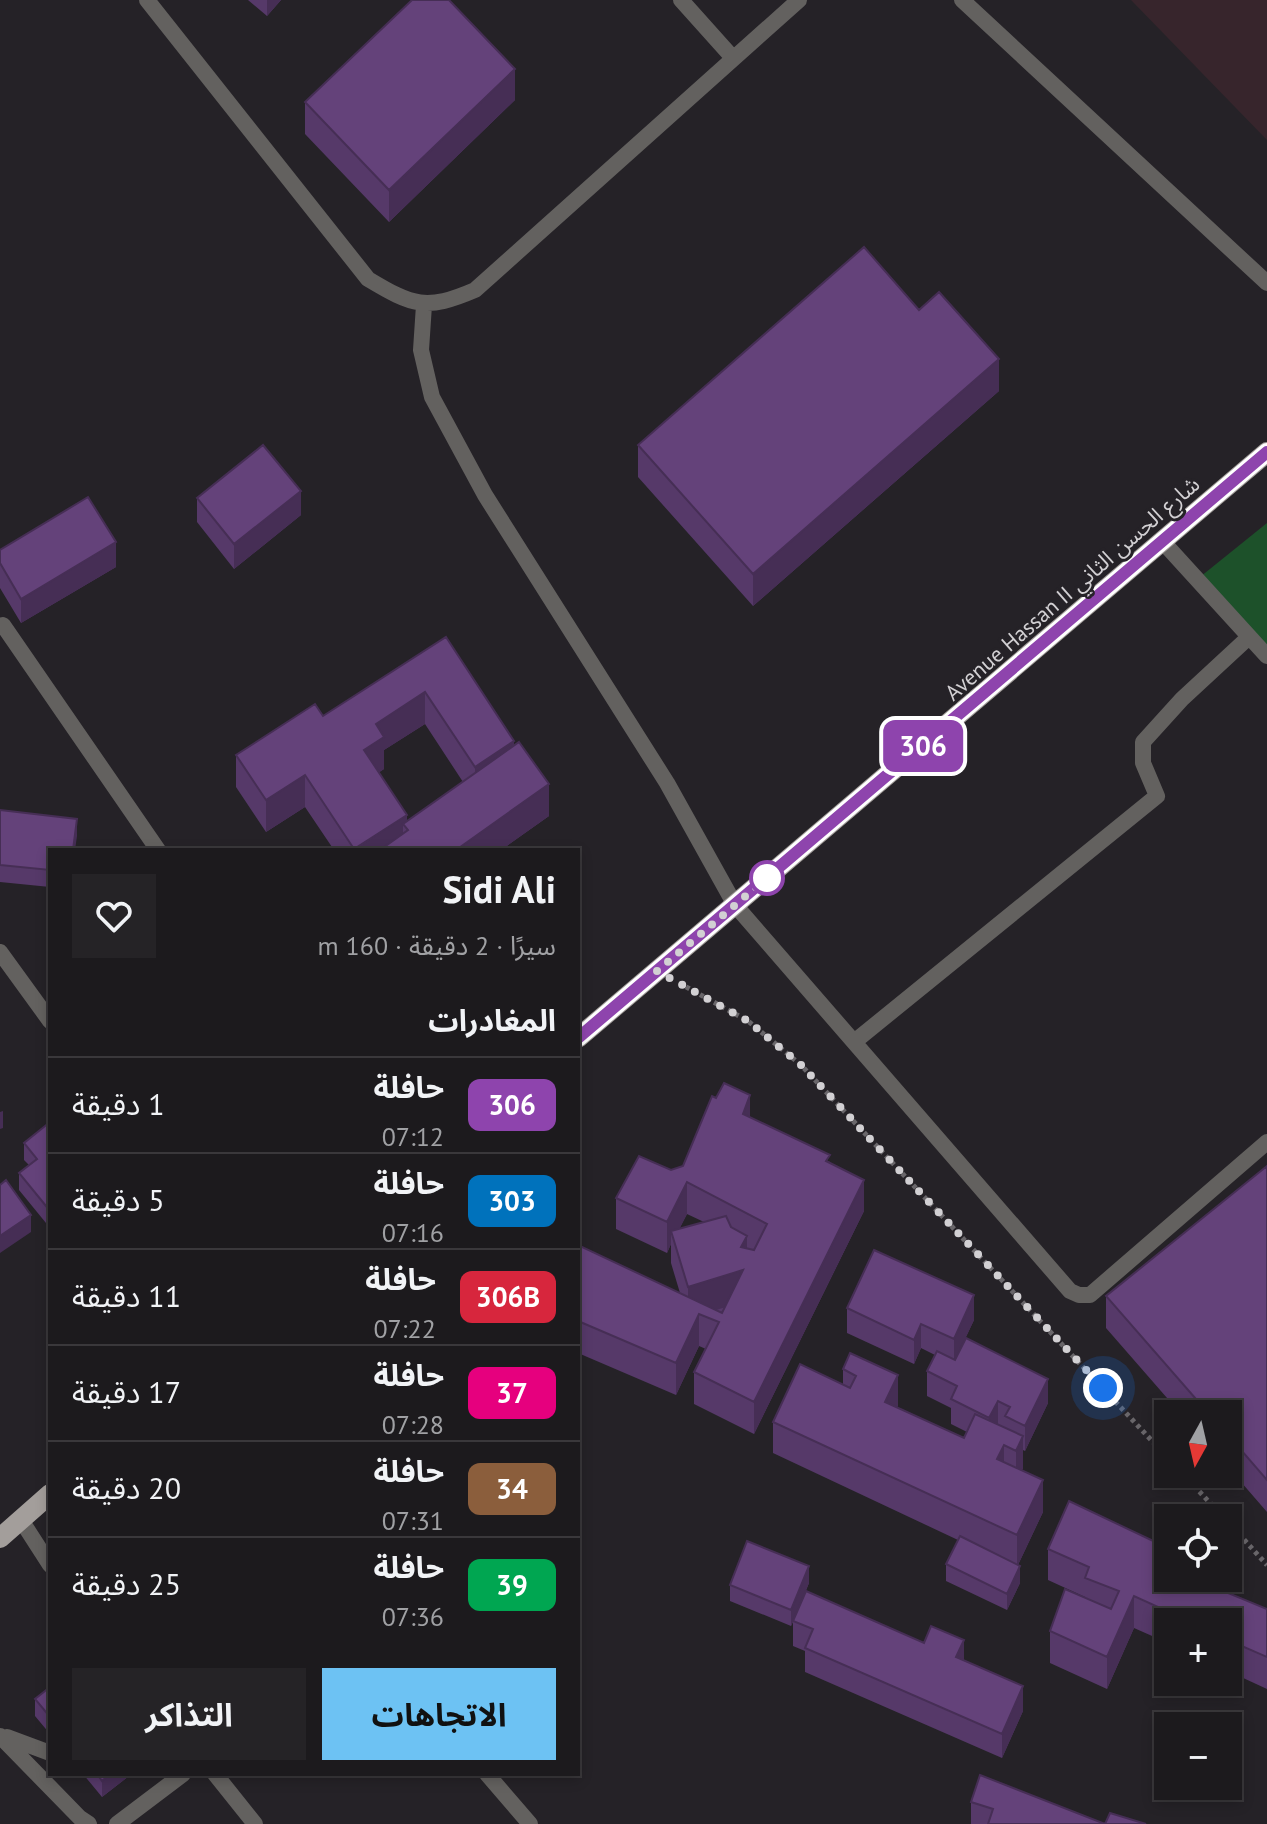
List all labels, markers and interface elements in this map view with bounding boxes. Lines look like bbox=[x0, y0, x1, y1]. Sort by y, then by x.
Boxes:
street label: Avenue Hassan II شارع الحسن الثاني bbox=[939, 470, 1207, 709]
line badge: 306 bbox=[877, 720, 969, 772]
text: 306 bbox=[899, 727, 947, 764]
unlabelled marker bbox=[750, 861, 784, 895]
text: Sidi Ali bbox=[442, 864, 556, 913]
button: heart bbox=[72, 874, 156, 958]
text: سيرًا · 2 دقيقة · 160 m bbox=[317, 929, 556, 962]
text: المغادرات bbox=[428, 1000, 556, 1039]
text: حافلة bbox=[373, 1067, 444, 1106]
text: 1 دقيقة bbox=[72, 1084, 165, 1123]
text: 306 bbox=[488, 1086, 536, 1123]
text: 07:12 bbox=[382, 1120, 444, 1153]
text: حافلة bbox=[373, 1163, 444, 1202]
text: 5 دقيقة bbox=[72, 1180, 165, 1219]
text: 303 bbox=[488, 1182, 536, 1219]
text: 07:16 bbox=[382, 1216, 444, 1249]
text: حافلة bbox=[365, 1259, 436, 1298]
text: 11 دقيقة bbox=[72, 1276, 181, 1315]
text: 306B bbox=[476, 1278, 540, 1315]
text: 07:22 bbox=[373, 1312, 436, 1345]
text: حافلة bbox=[373, 1355, 444, 1394]
your location bbox=[1083, 1368, 1123, 1408]
text: 17 دقيقة bbox=[72, 1372, 181, 1411]
text: 37 bbox=[496, 1374, 528, 1411]
north arrow bbox=[1154, 1400, 1242, 1488]
map controls bbox=[1154, 1400, 1242, 1800]
text: 07:28 bbox=[382, 1408, 444, 1441]
text: حافلة bbox=[373, 1451, 444, 1490]
text: 20 دقيقة bbox=[72, 1468, 181, 1507]
text: 34 bbox=[496, 1470, 528, 1507]
text: 07:31 bbox=[382, 1504, 444, 1537]
button: locate bbox=[1154, 1504, 1242, 1592]
text: حافلة bbox=[373, 1547, 444, 1586]
text: 25 دقيقة bbox=[72, 1564, 181, 1603]
text: 39 bbox=[496, 1566, 528, 1603]
text: 07:36 bbox=[382, 1600, 444, 1633]
button: + bbox=[1154, 1608, 1242, 1696]
button: التذاكر bbox=[72, 1668, 306, 1760]
button: الاتجاهات bbox=[322, 1668, 556, 1760]
button: − bbox=[1154, 1712, 1242, 1800]

